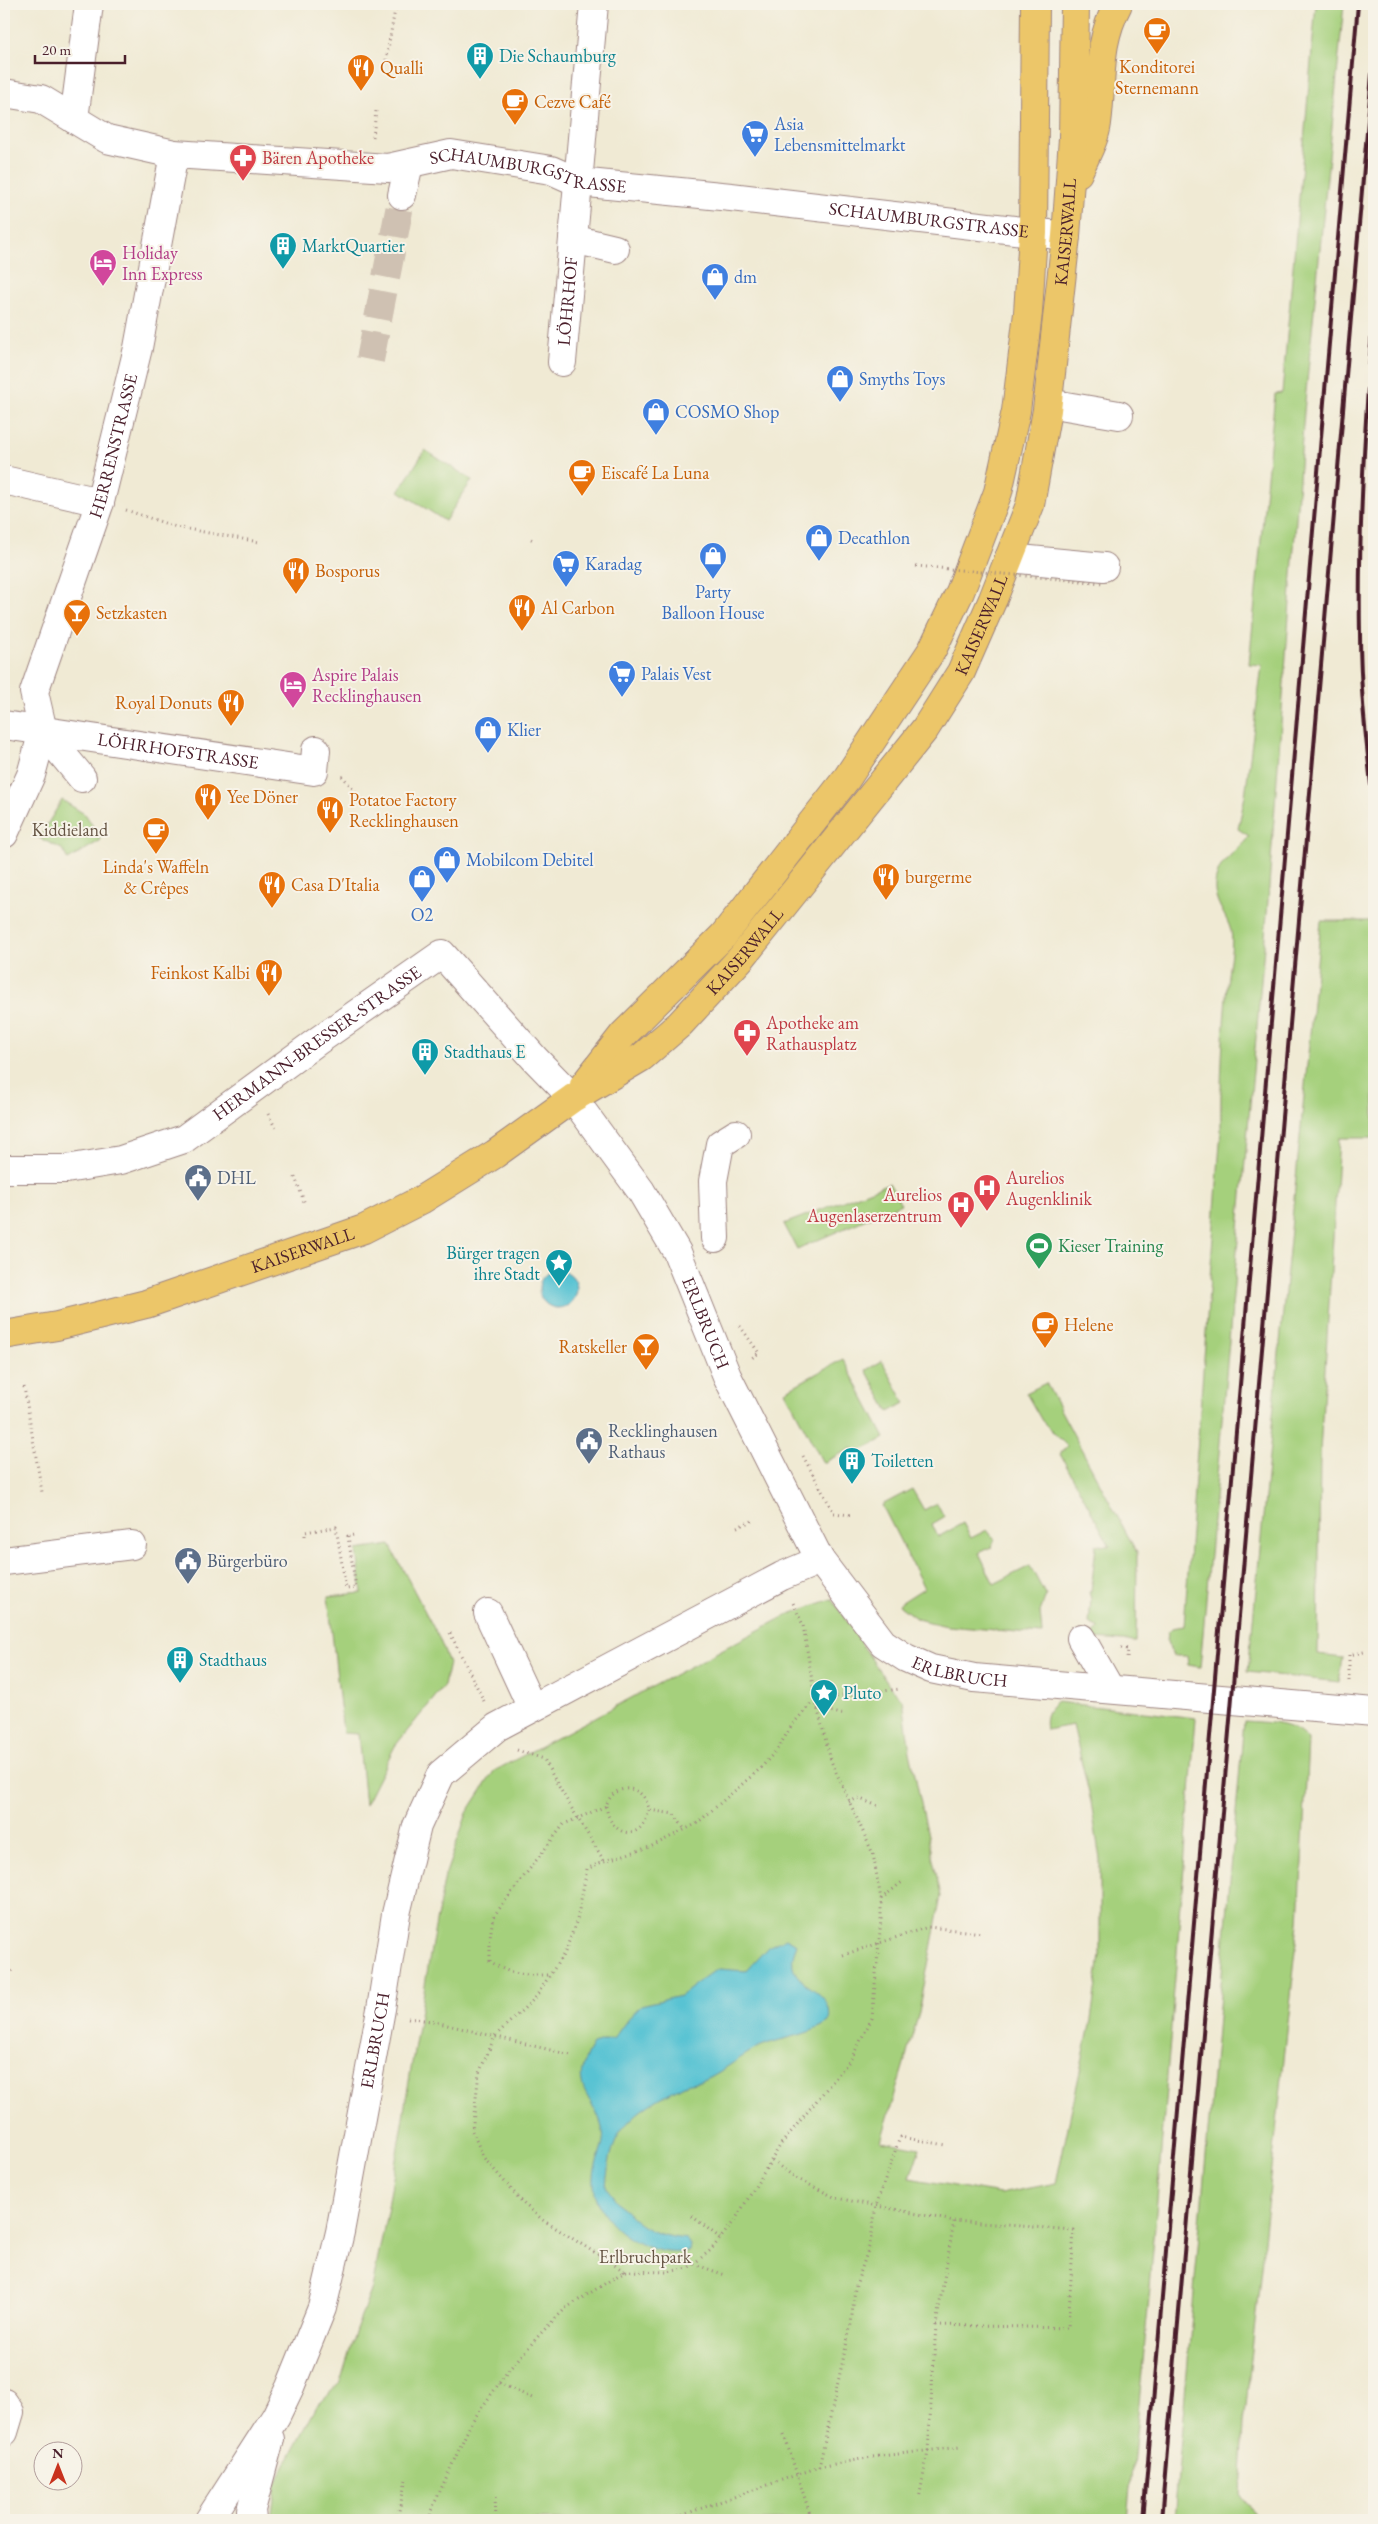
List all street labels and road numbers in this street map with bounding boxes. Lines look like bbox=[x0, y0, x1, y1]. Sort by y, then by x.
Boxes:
street label: SCHAUMBURGSTRASSE bbox=[427, 142, 627, 198]
street label: KAISERWALL bbox=[1049, 177, 1081, 287]
street label: SCHAUMBURGSTRASSE bbox=[828, 196, 1030, 243]
street label: LÖHRHOF bbox=[552, 256, 582, 347]
street label: HERRENSTRASSE bbox=[83, 371, 142, 521]
street label: KAISERWALL bbox=[949, 570, 1013, 679]
street label: LÖHRHOFSTRASSE bbox=[96, 727, 260, 774]
street label: KAISERWALL bbox=[701, 902, 788, 1000]
street label: HERMANN-BRESSER-STRASSE bbox=[208, 960, 425, 1125]
street label: KAISERWALL bbox=[248, 1221, 358, 1278]
street label: ERLBRUCH bbox=[677, 1273, 735, 1372]
street label: ERLBRUCH bbox=[908, 1650, 1009, 1692]
street label: ERLBRUCH bbox=[355, 1991, 394, 2090]

